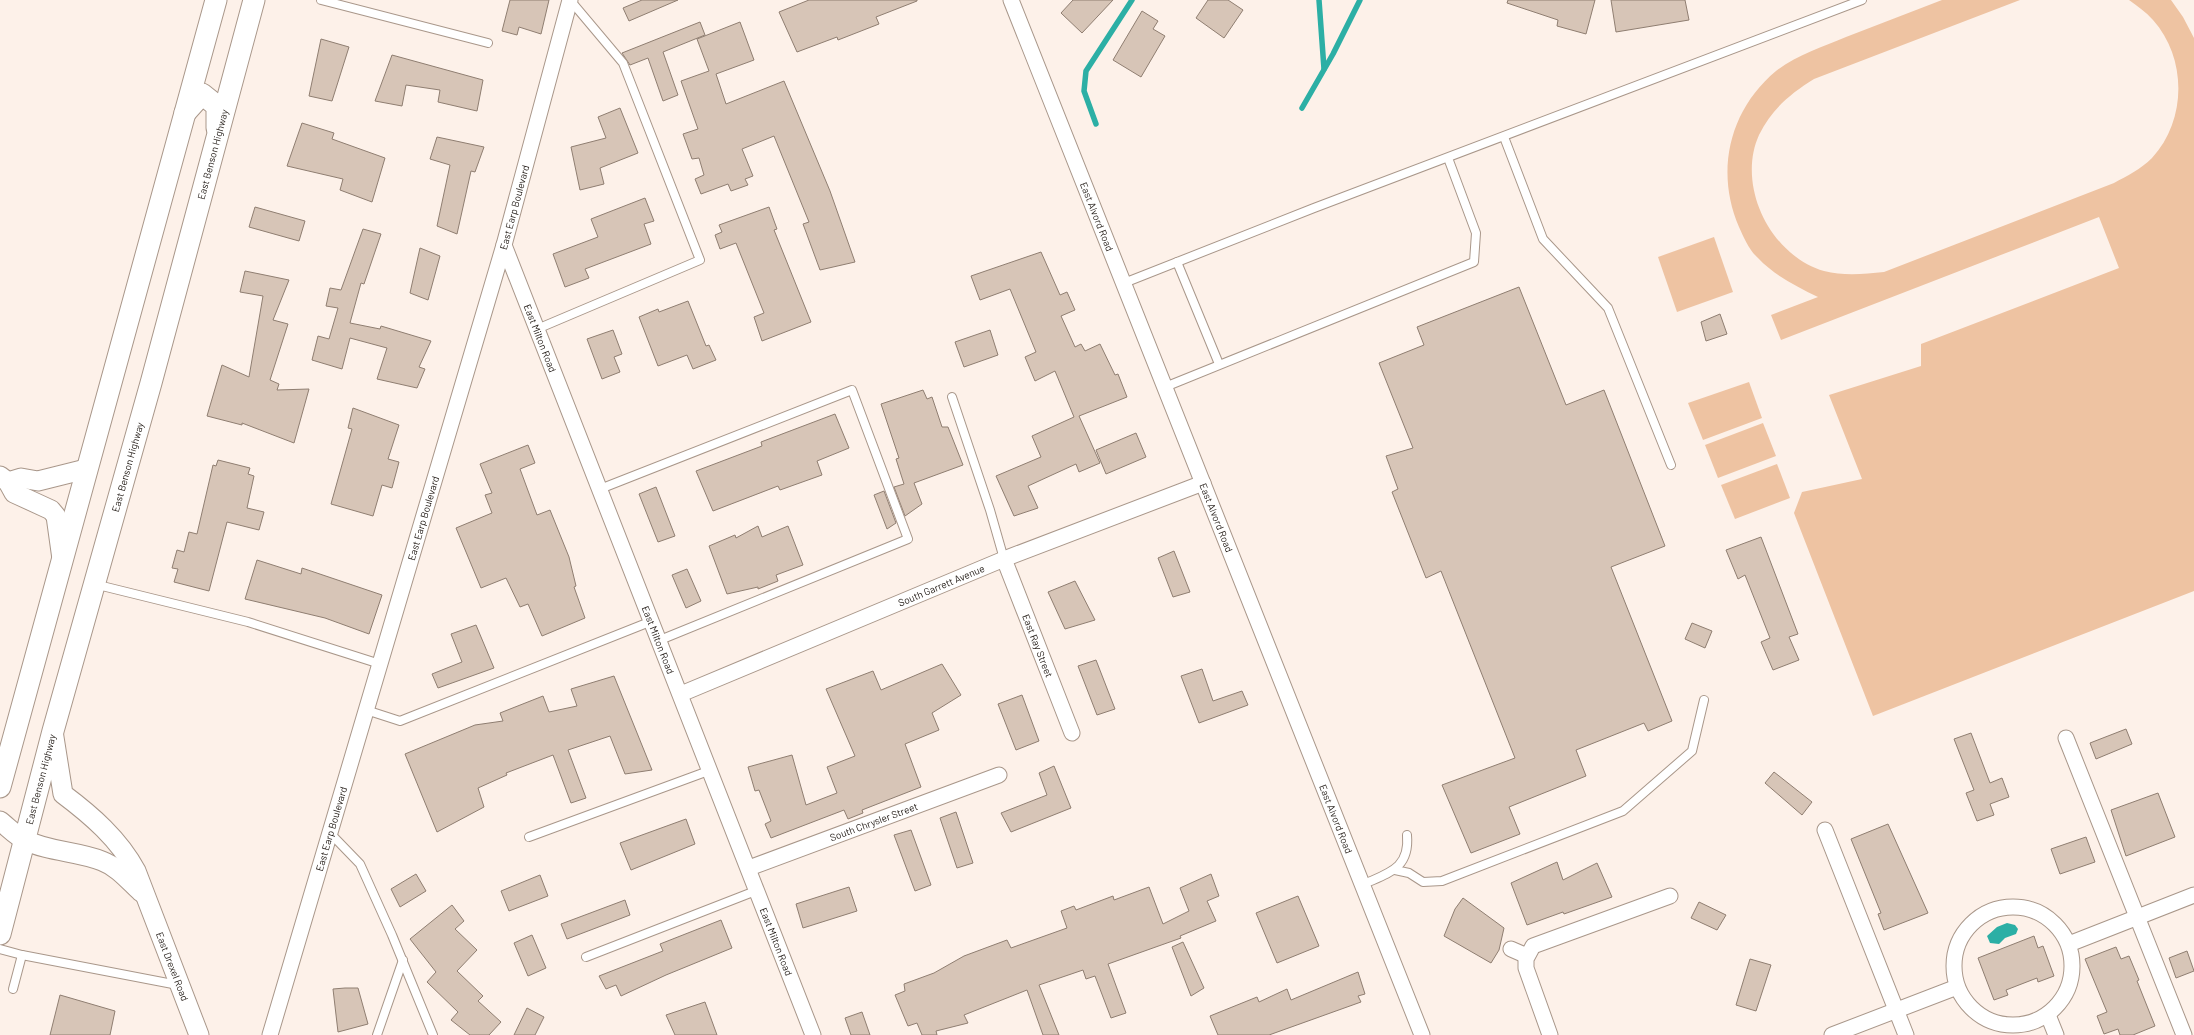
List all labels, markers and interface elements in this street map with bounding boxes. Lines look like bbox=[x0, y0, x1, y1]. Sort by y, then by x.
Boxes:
street label: East Benson Highway bbox=[195, 108, 230, 201]
street label: East Earp Boulevard bbox=[497, 163, 531, 251]
street label: East Alvord Road bbox=[1078, 180, 1116, 253]
street label: East Milton Road bbox=[522, 302, 559, 374]
street label: East Benson Highway bbox=[109, 420, 146, 513]
street label: East Earp Boulevard bbox=[405, 475, 441, 562]
street label: East Alvord Road bbox=[1197, 481, 1236, 554]
street label: South Garrett Avenue bbox=[896, 562, 986, 609]
street label: East Milton Road bbox=[640, 604, 677, 676]
street label: East Ray Street bbox=[1020, 612, 1056, 679]
street label: East Benson Highway bbox=[23, 732, 58, 826]
street label: East Alvord Road bbox=[1317, 783, 1355, 855]
street label: East Earp Boulevard bbox=[313, 785, 349, 872]
street label: South Chrysler Street bbox=[828, 800, 920, 843]
street label: East Milton Road bbox=[758, 906, 795, 977]
street label: East Drexel Road bbox=[154, 930, 191, 1003]

